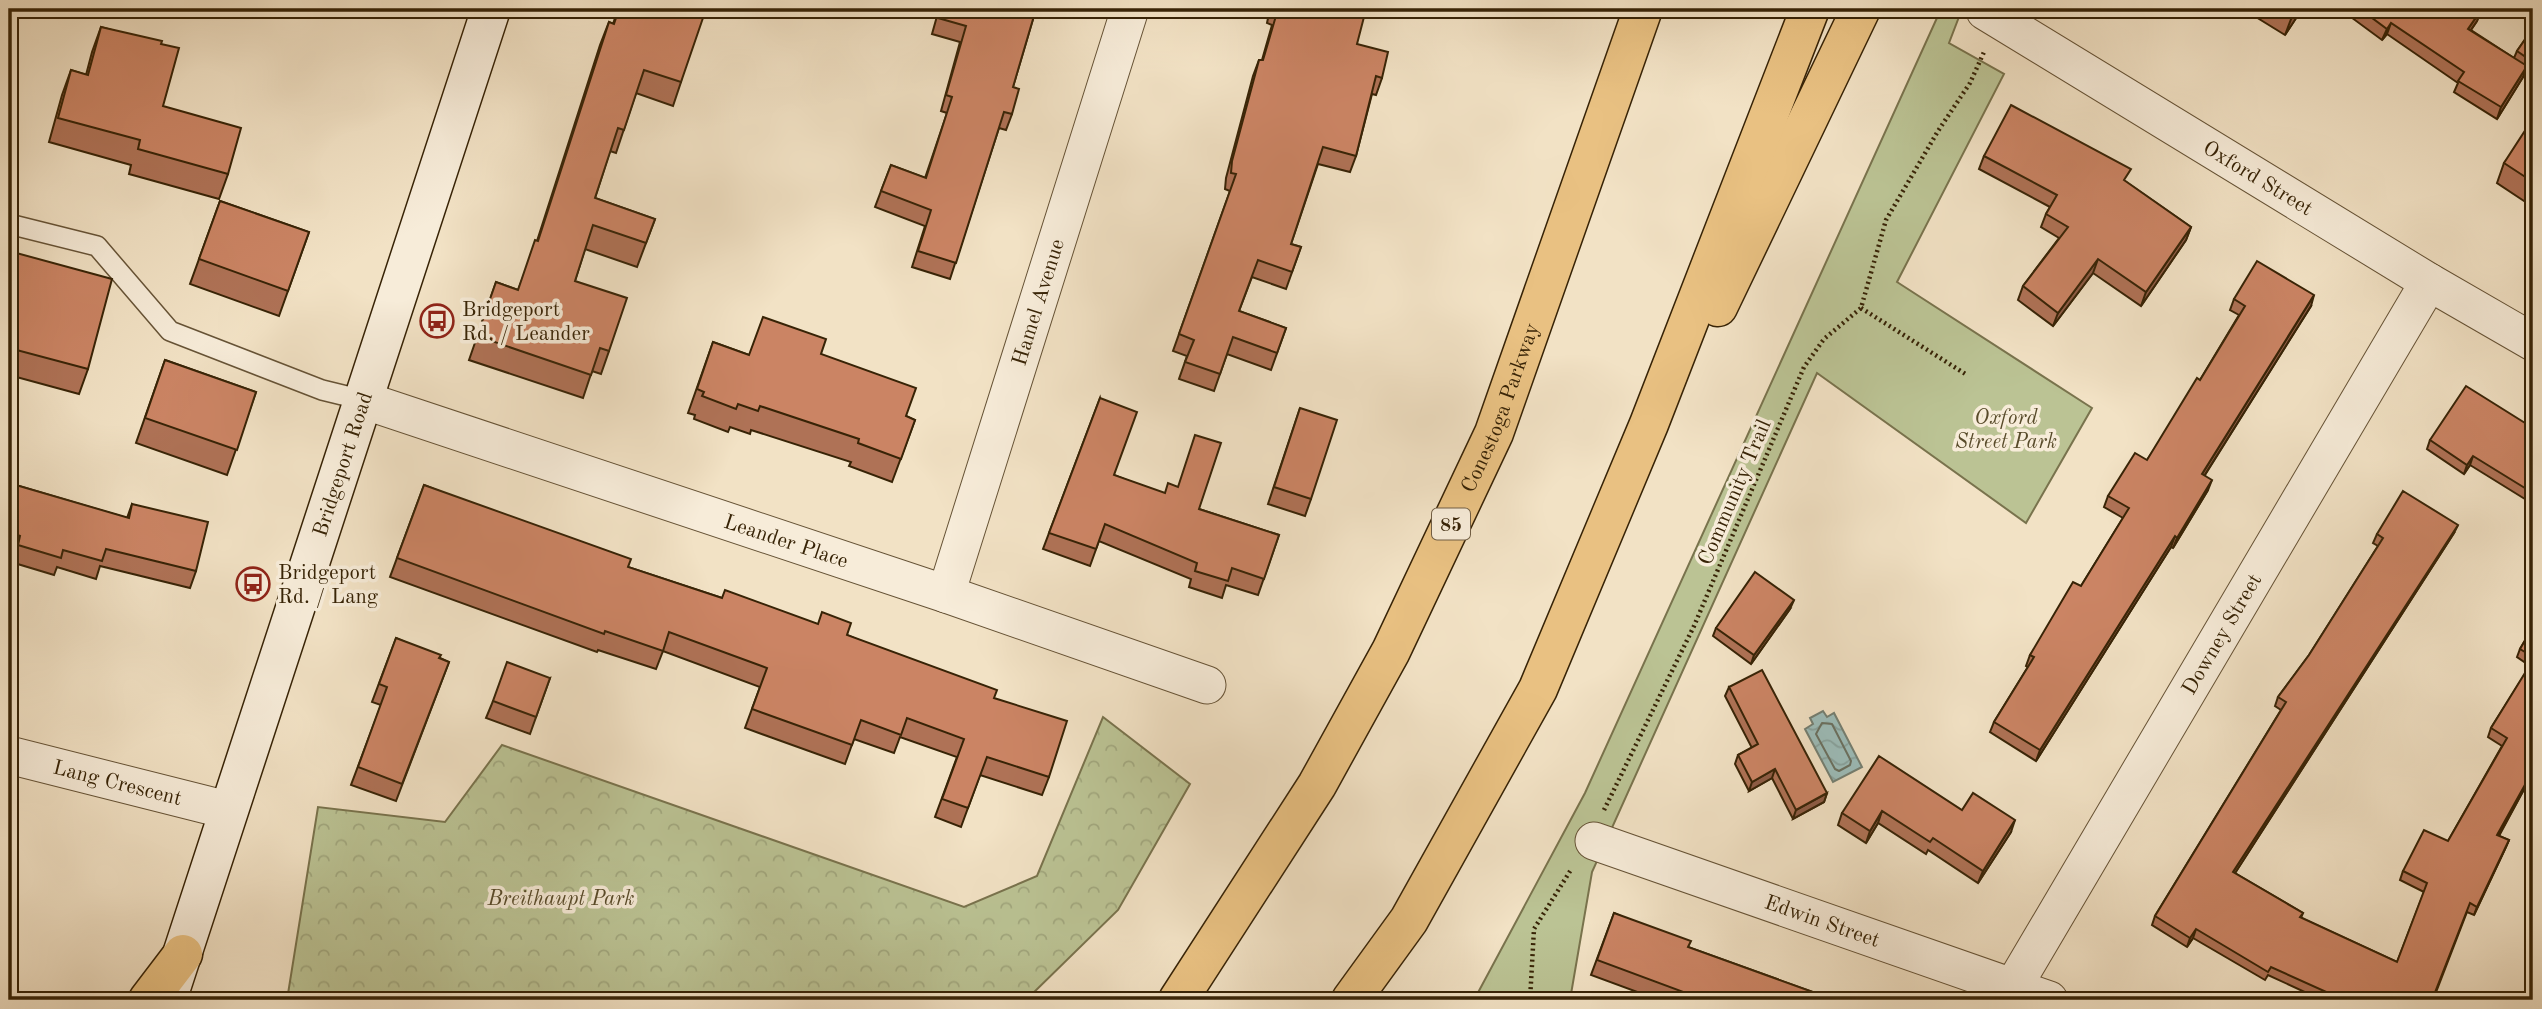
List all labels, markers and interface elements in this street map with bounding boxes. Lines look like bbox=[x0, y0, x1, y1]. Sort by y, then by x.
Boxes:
street label: Oxford Street bbox=[2199, 138, 2316, 220]
street label: Hamel Avenue bbox=[1009, 237, 1069, 368]
place label: Bridgeport Rd. / Leander bbox=[462, 300, 590, 345]
bus stop icon: Bridgeport Rd. / Leander bbox=[418, 302, 456, 340]
street label: Conestoga Parkway bbox=[1458, 321, 1544, 496]
street label: Bridgeport Road bbox=[310, 390, 377, 540]
park label: Oxford Street Park bbox=[1955, 408, 2057, 453]
street label: Community Trail bbox=[1695, 417, 1776, 568]
road number: 85 bbox=[1432, 509, 1470, 540]
street label: Leander Place bbox=[721, 512, 851, 573]
place label: Bridgeport Rd. / Lang bbox=[278, 563, 379, 608]
bus stop icon: Bridgeport Rd. / Lang bbox=[234, 565, 272, 603]
street label: Downey Street bbox=[2179, 571, 2266, 699]
street label: Lang Crescent bbox=[51, 758, 184, 810]
park label: Breithaupt Park bbox=[486, 889, 635, 910]
street label: Edwin Street bbox=[1762, 892, 1882, 952]

